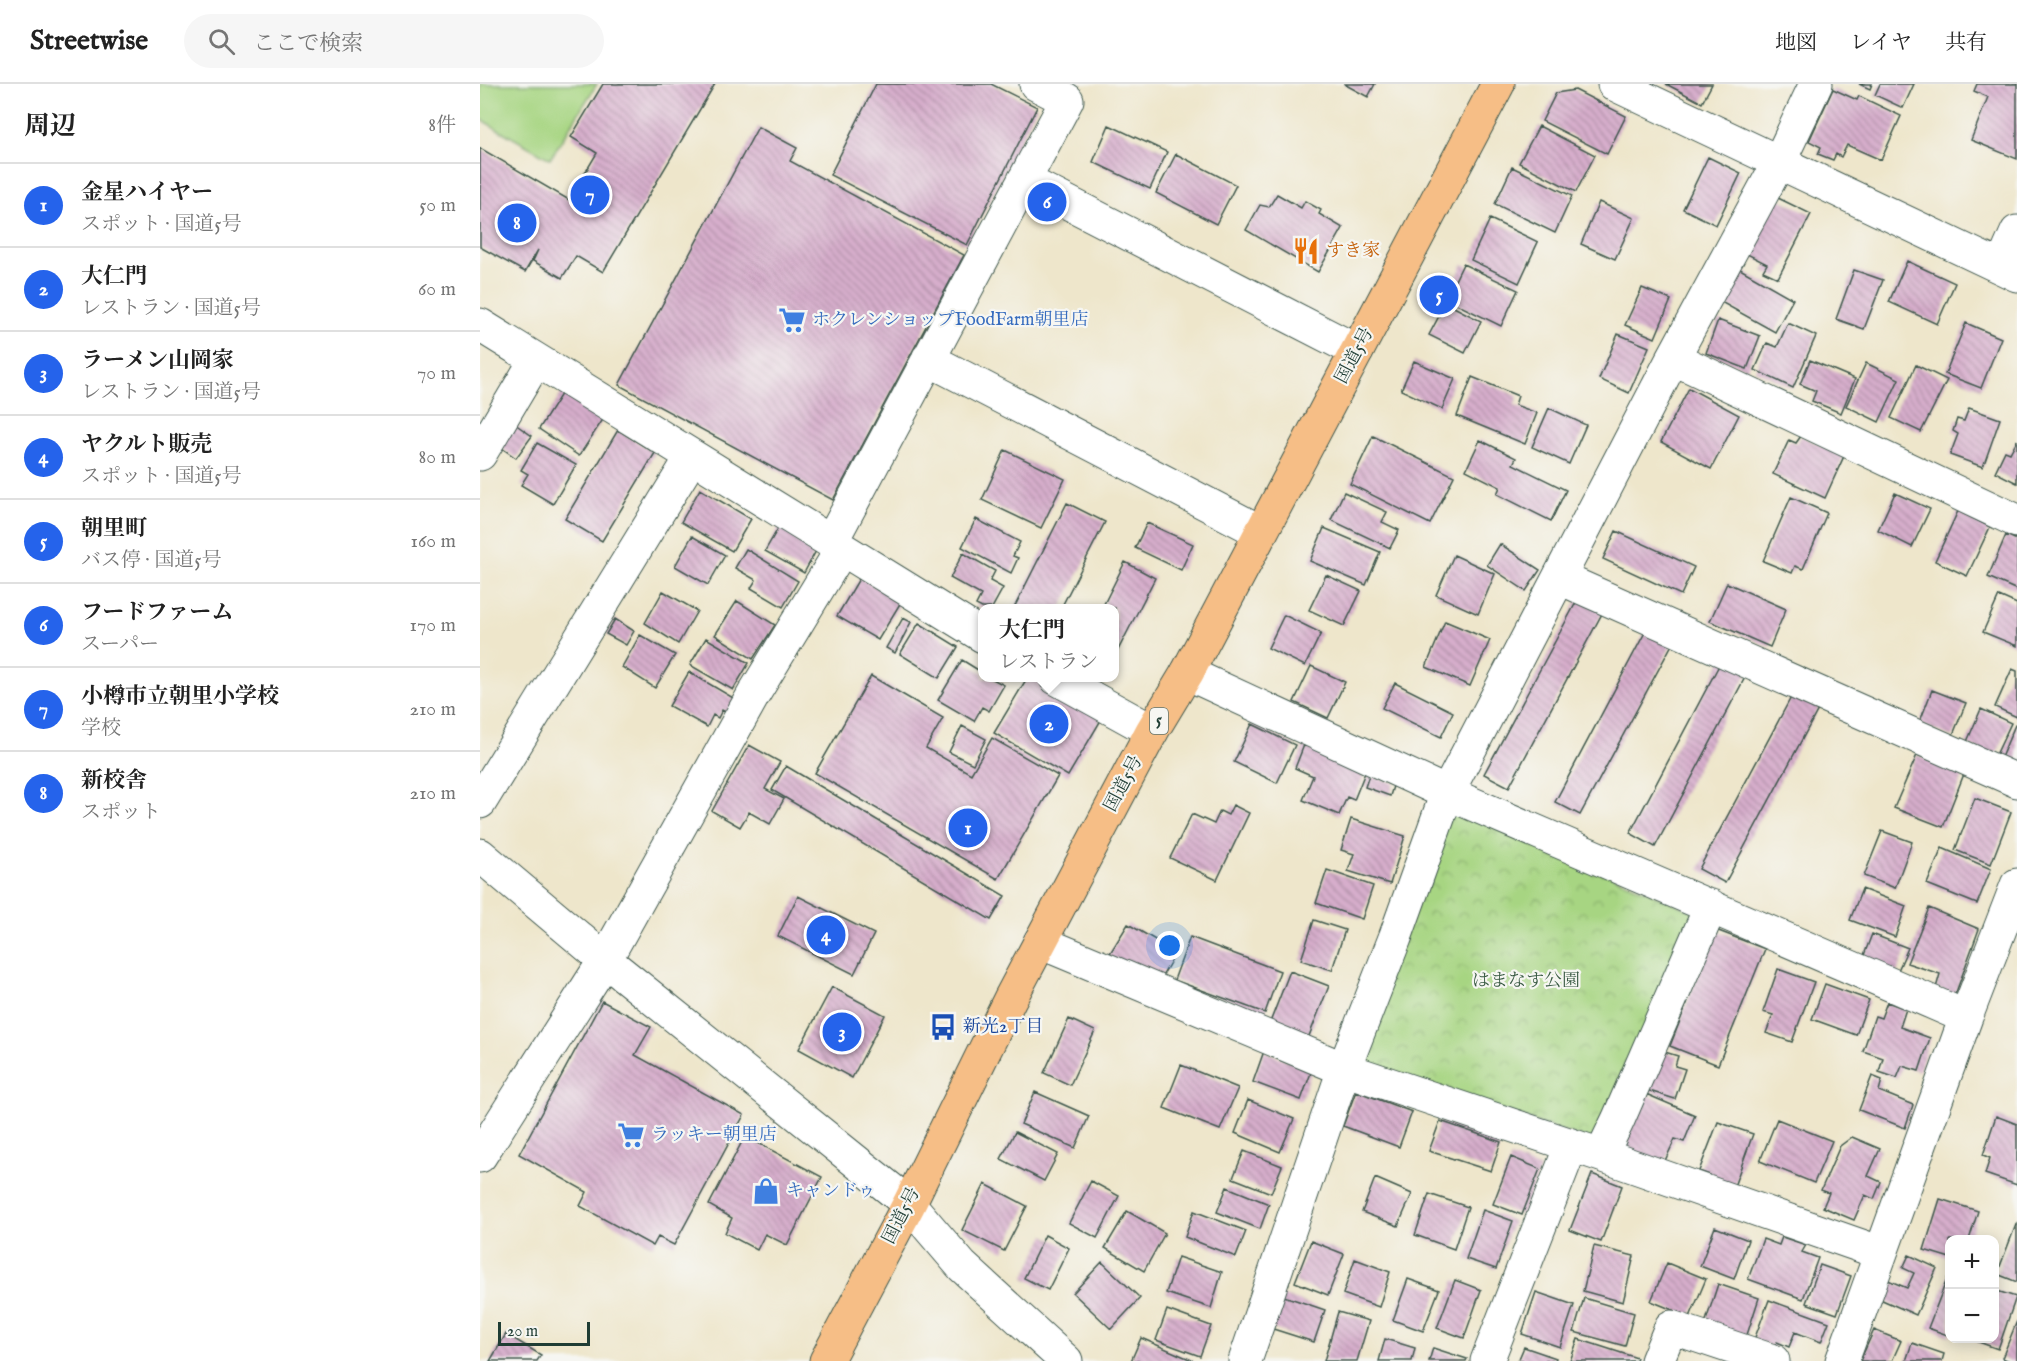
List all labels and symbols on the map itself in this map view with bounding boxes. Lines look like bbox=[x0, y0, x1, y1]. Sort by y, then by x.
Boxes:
pin: 7 bbox=[570, 172, 610, 218]
pin: 6 bbox=[1028, 180, 1066, 224]
pin: 8 bbox=[498, 200, 537, 246]
restaurant icon: すき家 bbox=[1291, 236, 1321, 266]
place label: すき家 bbox=[1326, 240, 1380, 263]
pin: 5 bbox=[1420, 272, 1458, 318]
supermarket icon: ホクレンショップFoodFarm朝里店 bbox=[777, 305, 807, 335]
place label: ホクレンショップFoodFarm朝里店 bbox=[812, 309, 1088, 332]
street label: 国道5号 bbox=[1331, 324, 1379, 388]
pin: 2 bbox=[1030, 702, 1068, 746]
road number: 5 bbox=[1150, 708, 1168, 734]
street label: 国道5号 bbox=[1100, 752, 1148, 816]
pin: 1 bbox=[948, 806, 988, 850]
pin: 4 bbox=[806, 912, 846, 958]
your location bbox=[1155, 931, 1184, 960]
park label: はまなす公園 bbox=[1472, 970, 1580, 993]
pin: 3 bbox=[822, 1010, 862, 1054]
bus stop icon: 新光2丁目 bbox=[928, 1012, 958, 1042]
place label: 新光2丁目 bbox=[963, 1016, 1043, 1039]
supermarket icon: ラッキー朝里店 bbox=[616, 1120, 646, 1150]
place label: ラッキー朝里店 bbox=[651, 1124, 777, 1147]
shop icon: キャンドゥ bbox=[751, 1176, 781, 1206]
place label: キャンドゥ bbox=[786, 1180, 876, 1203]
street label: 国道5号 bbox=[878, 1184, 926, 1248]
scale bar bbox=[498, 1319, 590, 1346]

